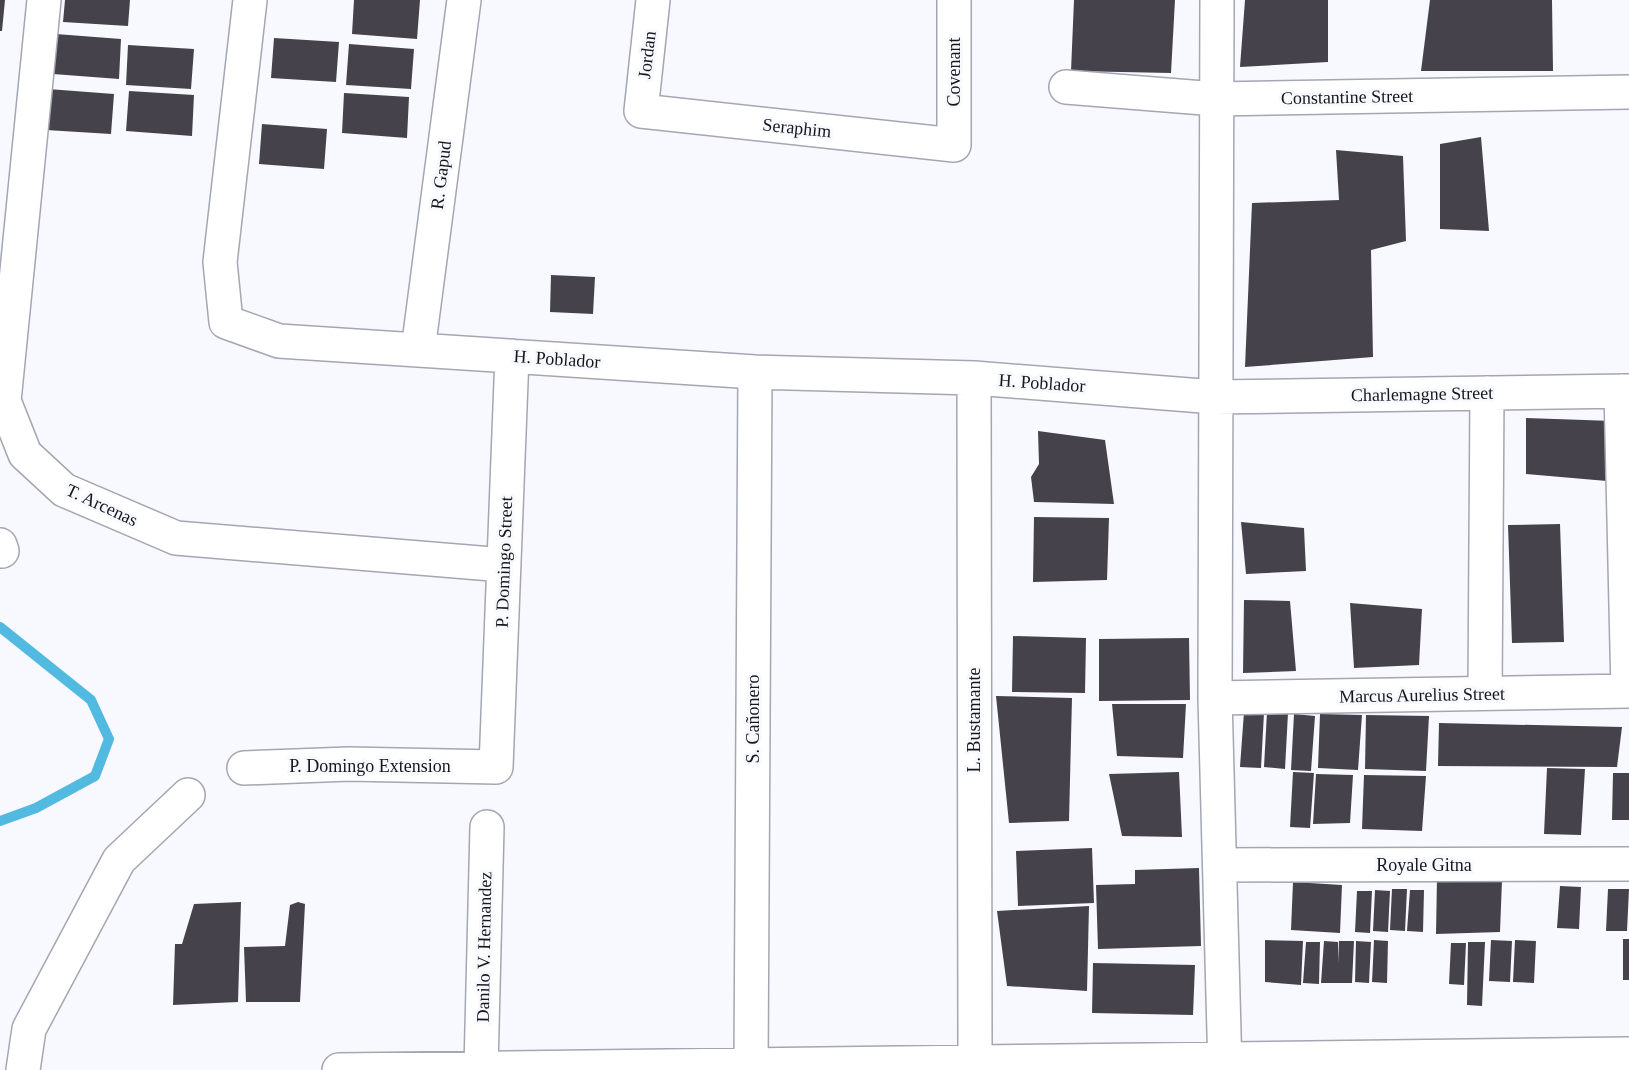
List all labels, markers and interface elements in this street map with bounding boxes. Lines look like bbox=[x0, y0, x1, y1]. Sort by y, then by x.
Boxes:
street label: Jordan bbox=[634, 30, 660, 80]
street label: Covenant bbox=[944, 38, 964, 107]
street label: Constantine Street bbox=[1281, 86, 1413, 108]
street label: Seraphim bbox=[762, 114, 832, 142]
street label: R. Gapud bbox=[427, 140, 455, 210]
street label: H. Poblador bbox=[513, 346, 601, 372]
street label: H. Poblador bbox=[998, 370, 1086, 396]
street label: Charlemagne Street bbox=[1351, 383, 1493, 405]
street label: T. Arcenas bbox=[63, 480, 141, 530]
street label: P. Domingo Street bbox=[492, 496, 516, 628]
street label: L. Bustamante bbox=[964, 668, 984, 772]
street label: S. Cañonero bbox=[743, 675, 763, 764]
street label: Marcus Aurelius Street bbox=[1339, 684, 1505, 706]
street label: P. Domingo Extension bbox=[289, 756, 451, 776]
street label: Royale Gitna bbox=[1376, 855, 1472, 875]
street label: Danilo V. Hernandez bbox=[473, 871, 495, 1023]

